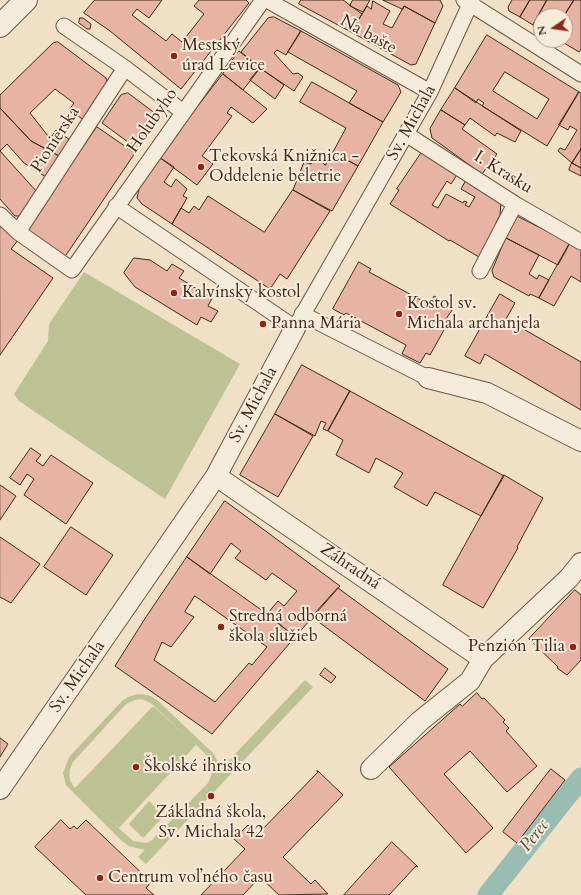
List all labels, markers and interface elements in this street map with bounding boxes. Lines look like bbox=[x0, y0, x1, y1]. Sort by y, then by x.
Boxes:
north arrow bbox=[533, 8, 573, 48]
street label: Na bašte bbox=[336, 11, 400, 59]
text: N bbox=[533, 24, 550, 37]
place label: Mestský úrad Levice bbox=[182, 36, 265, 76]
marker: Mestský úrad Levice bbox=[169, 51, 179, 61]
street label: Sv. Michala bbox=[383, 82, 441, 164]
street label: Holubyho bbox=[124, 85, 182, 157]
street label: Pionierska bbox=[27, 103, 85, 177]
place label: Tekovská Knižnica - Oddelenie beletrie bbox=[209, 147, 359, 187]
street label: I. Krasku bbox=[470, 147, 536, 199]
marker: Tekovská Knižnica - Oddelenie beletrie bbox=[196, 162, 206, 172]
place label: Kalvínsky kostol bbox=[182, 283, 301, 303]
marker: Kalvínsky kostol bbox=[169, 288, 179, 298]
place label: Kostol sv. Michala archanjela bbox=[407, 294, 540, 334]
marker: Kostol sv. Michala archanjela bbox=[394, 309, 404, 319]
place label: Panna Mária bbox=[271, 314, 361, 334]
marker: Panna Mária bbox=[258, 319, 268, 329]
street label: Sv. Michala bbox=[226, 364, 282, 446]
street label: Záhradná bbox=[316, 539, 384, 595]
place label: Stredná odborná škola služieb bbox=[229, 607, 347, 647]
marker: Stredná odborná škola služieb bbox=[216, 622, 226, 632]
street label: Sv. Michala bbox=[46, 637, 110, 717]
place label: Penzión Tilia bbox=[468, 637, 565, 657]
marker: Penzión Tilia bbox=[568, 642, 578, 652]
place label: Školské ihrisko bbox=[144, 757, 251, 777]
marker: Školské ihrisko bbox=[131, 762, 141, 772]
marker: Základná škola, Sv. Michala 42 bbox=[206, 791, 216, 801]
place label: Základná škola, Sv. Michala 42 bbox=[156, 803, 266, 843]
water label: Perec bbox=[516, 816, 554, 856]
place label: Centrum voľného času bbox=[108, 868, 273, 888]
marker: Centrum voľného času bbox=[95, 873, 105, 883]

